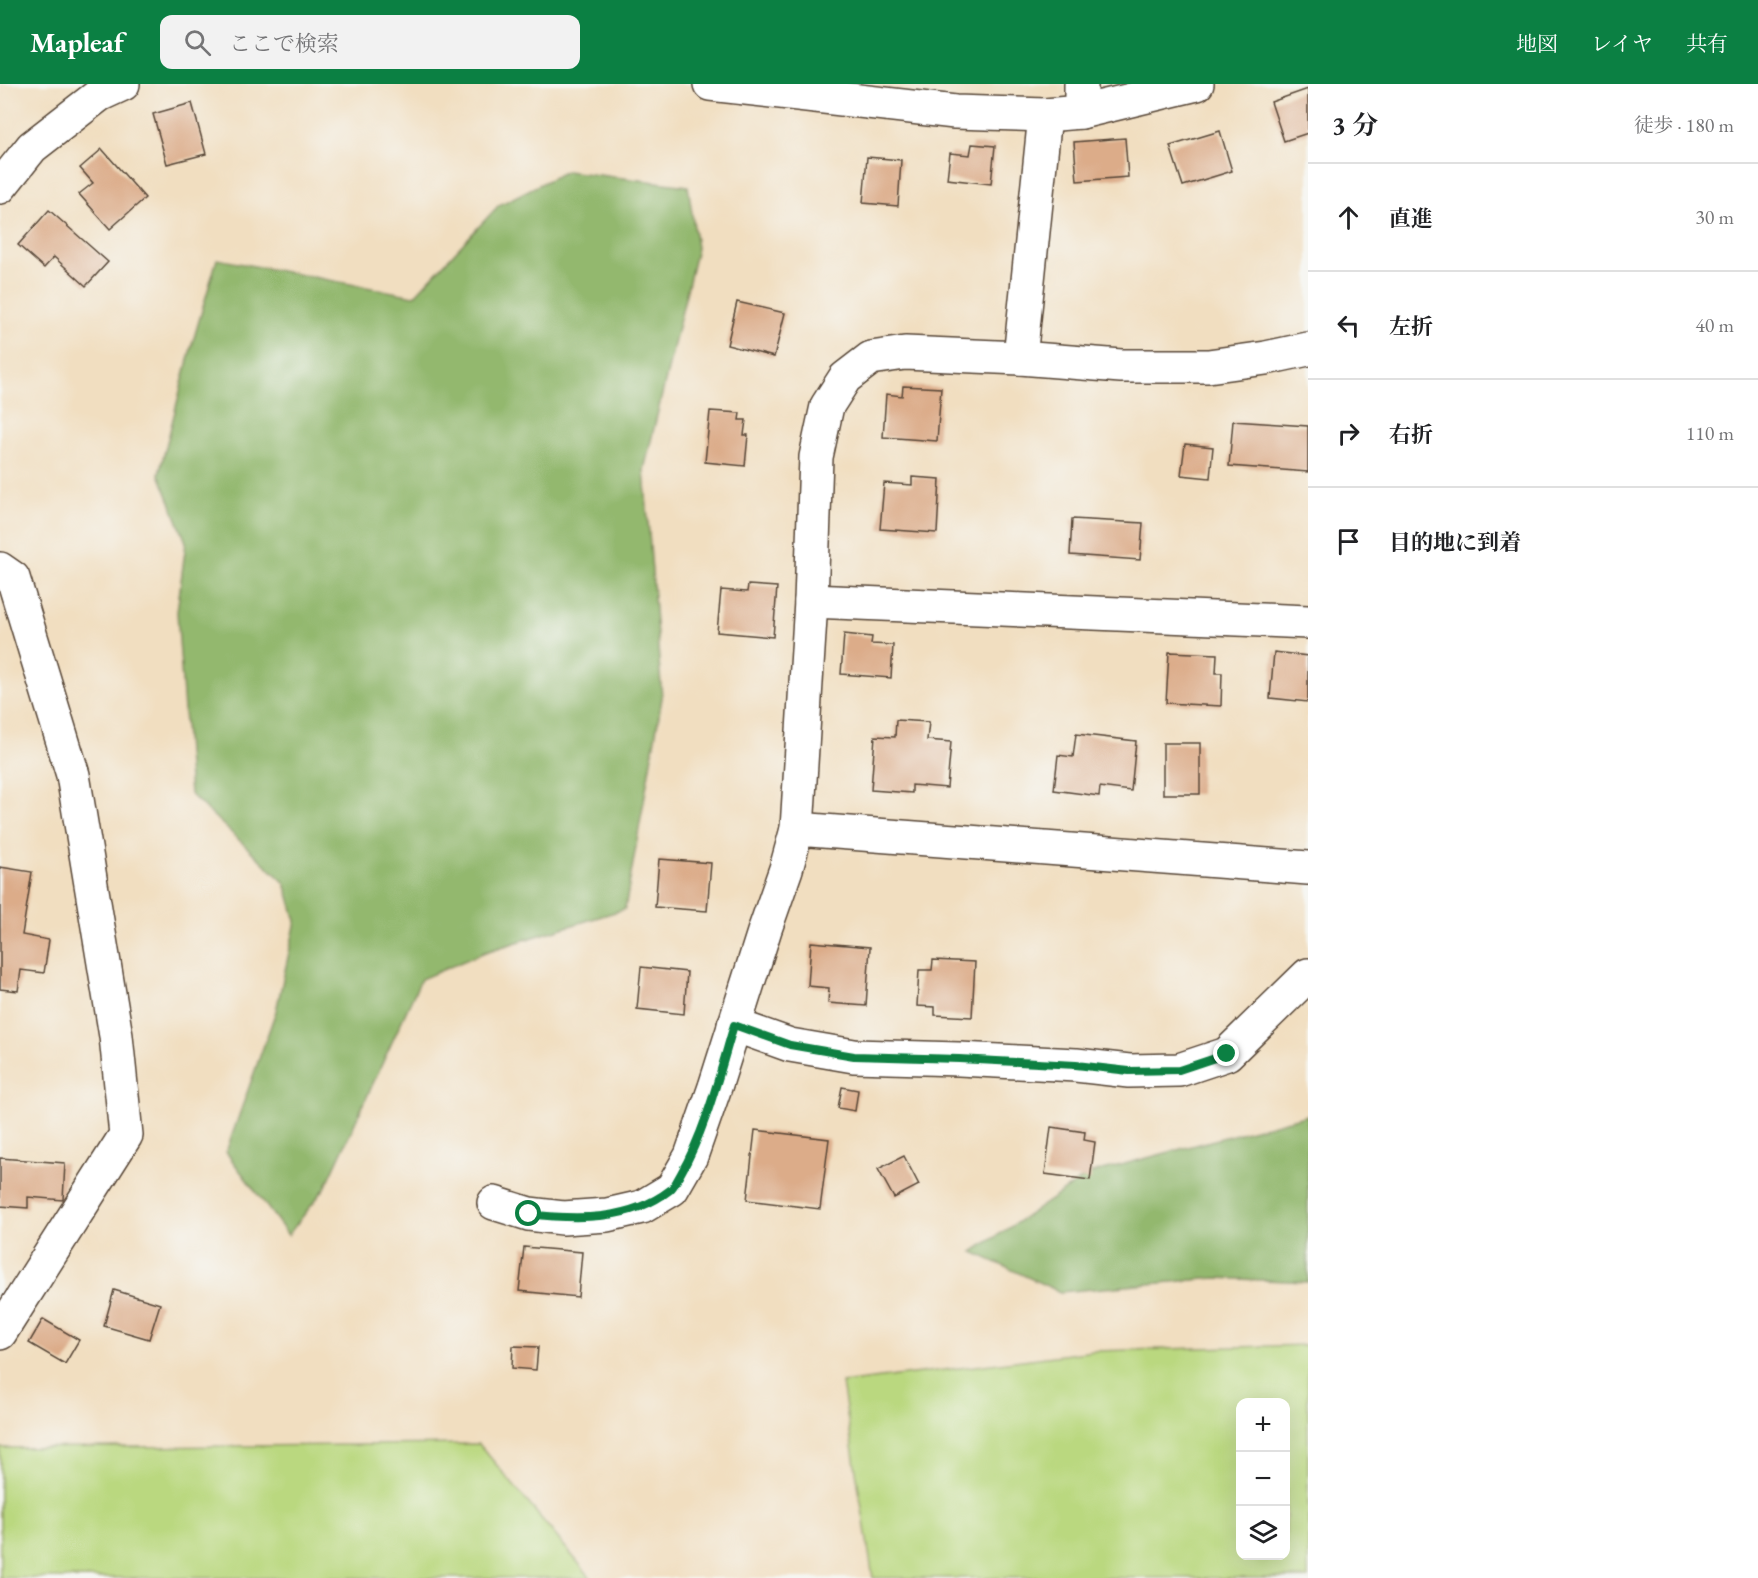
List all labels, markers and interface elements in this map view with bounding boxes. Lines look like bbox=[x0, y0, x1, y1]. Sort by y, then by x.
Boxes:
search box bbox=[160, 15, 580, 69]
text: Mapleaf bbox=[30, 24, 124, 60]
icon: search bbox=[181, 26, 214, 59]
text: ここで検索 bbox=[229, 29, 339, 58]
text: 地図 bbox=[1516, 30, 1558, 57]
text: レイヤ bbox=[1591, 30, 1653, 57]
text: 共有 bbox=[1686, 30, 1728, 57]
text: 3 分 bbox=[1332, 108, 1378, 142]
text: 徒歩 · 180 m bbox=[1634, 112, 1734, 138]
icon: ahead bbox=[1332, 201, 1365, 234]
text: 直進 bbox=[1389, 204, 1433, 233]
text: 30 m bbox=[1695, 204, 1734, 230]
icon: left bbox=[1332, 309, 1365, 342]
text: 左折 bbox=[1389, 312, 1433, 341]
text: 40 m bbox=[1695, 312, 1734, 338]
icon: right bbox=[1332, 417, 1365, 450]
text: 右折 bbox=[1389, 420, 1433, 449]
text: 110 m bbox=[1686, 420, 1734, 446]
icon: arrive bbox=[1332, 525, 1365, 558]
text: 目的地に到着 bbox=[1389, 528, 1521, 557]
route end bbox=[1213, 1040, 1239, 1066]
route start bbox=[515, 1200, 541, 1226]
map controls bbox=[1236, 1398, 1290, 1560]
button: + bbox=[1236, 1398, 1290, 1452]
button: − bbox=[1236, 1452, 1290, 1506]
button: layers bbox=[1236, 1506, 1290, 1560]

